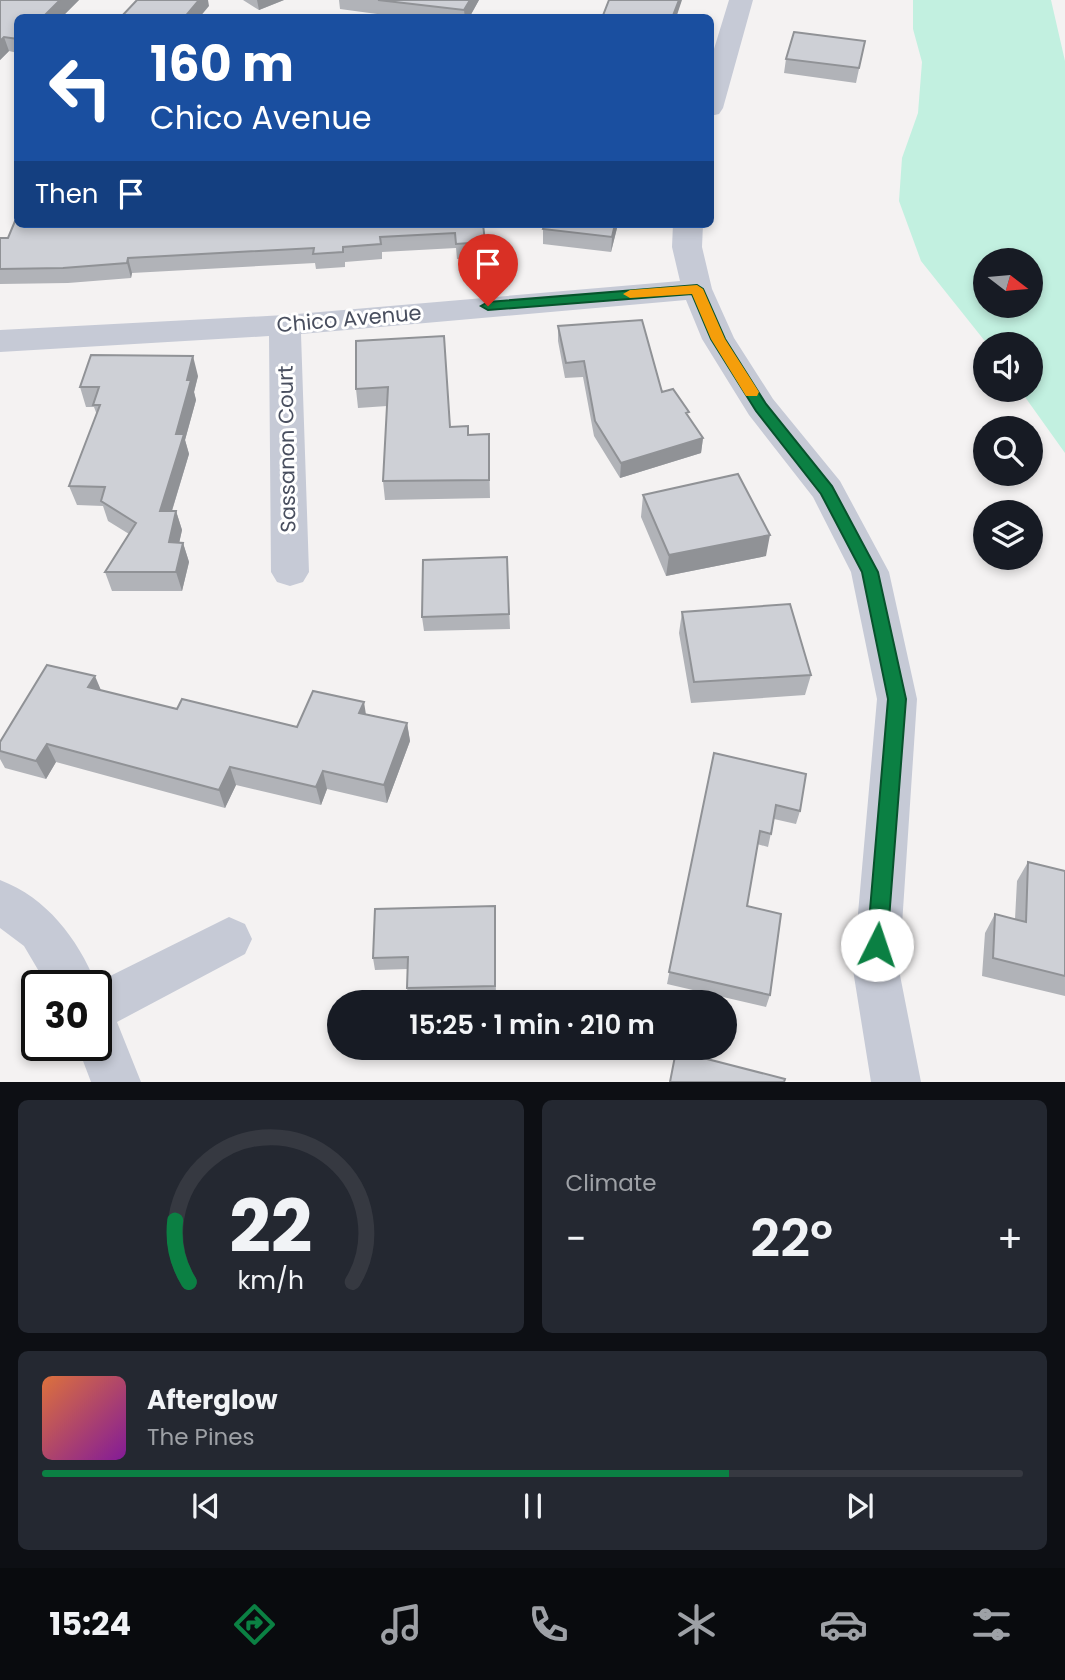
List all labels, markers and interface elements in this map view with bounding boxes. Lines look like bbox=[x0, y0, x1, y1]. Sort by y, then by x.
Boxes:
text: 160 m bbox=[150, 30, 294, 98]
icon: left bbox=[35, 42, 126, 133]
text: Chico Avenue bbox=[150, 95, 372, 140]
icon: arrive bbox=[112, 175, 150, 213]
text: Then bbox=[35, 176, 98, 212]
pin bbox=[458, 234, 518, 306]
icon: arrive bbox=[469, 245, 507, 283]
north arrow bbox=[973, 248, 1043, 318]
map controls bbox=[973, 248, 1043, 570]
street label: Chico Avenue bbox=[275, 298, 423, 339]
button: sound bbox=[973, 332, 1043, 402]
street label: Sassanon Court bbox=[271, 365, 302, 533]
button: search bbox=[973, 416, 1043, 486]
button: layers bbox=[973, 500, 1043, 570]
position arrow bbox=[840, 908, 914, 982]
speed limit sign: 30 bbox=[21, 970, 112, 1061]
text: 15:25 · 1 min · 210 m bbox=[409, 1007, 655, 1043]
text: Climate bbox=[566, 1167, 656, 1199]
text: 22 bbox=[229, 1177, 312, 1278]
text: 22° bbox=[750, 1202, 833, 1275]
text: − bbox=[566, 1212, 586, 1265]
text: + bbox=[997, 1212, 1023, 1265]
text: km/h bbox=[237, 1263, 304, 1298]
text: Afterglow bbox=[147, 1382, 278, 1418]
text: The Pines bbox=[147, 1421, 255, 1453]
icon: previous bbox=[187, 1487, 225, 1525]
icon: pause bbox=[514, 1487, 552, 1525]
icon: next bbox=[841, 1487, 879, 1525]
icon: directions bbox=[230, 1600, 279, 1649]
icon: music bbox=[377, 1600, 426, 1649]
icon: phone bbox=[524, 1600, 573, 1649]
icon: climate bbox=[672, 1600, 721, 1649]
icon: car bbox=[819, 1600, 868, 1649]
icon: filters bbox=[967, 1600, 1016, 1649]
text: 15:24 bbox=[49, 1601, 131, 1646]

